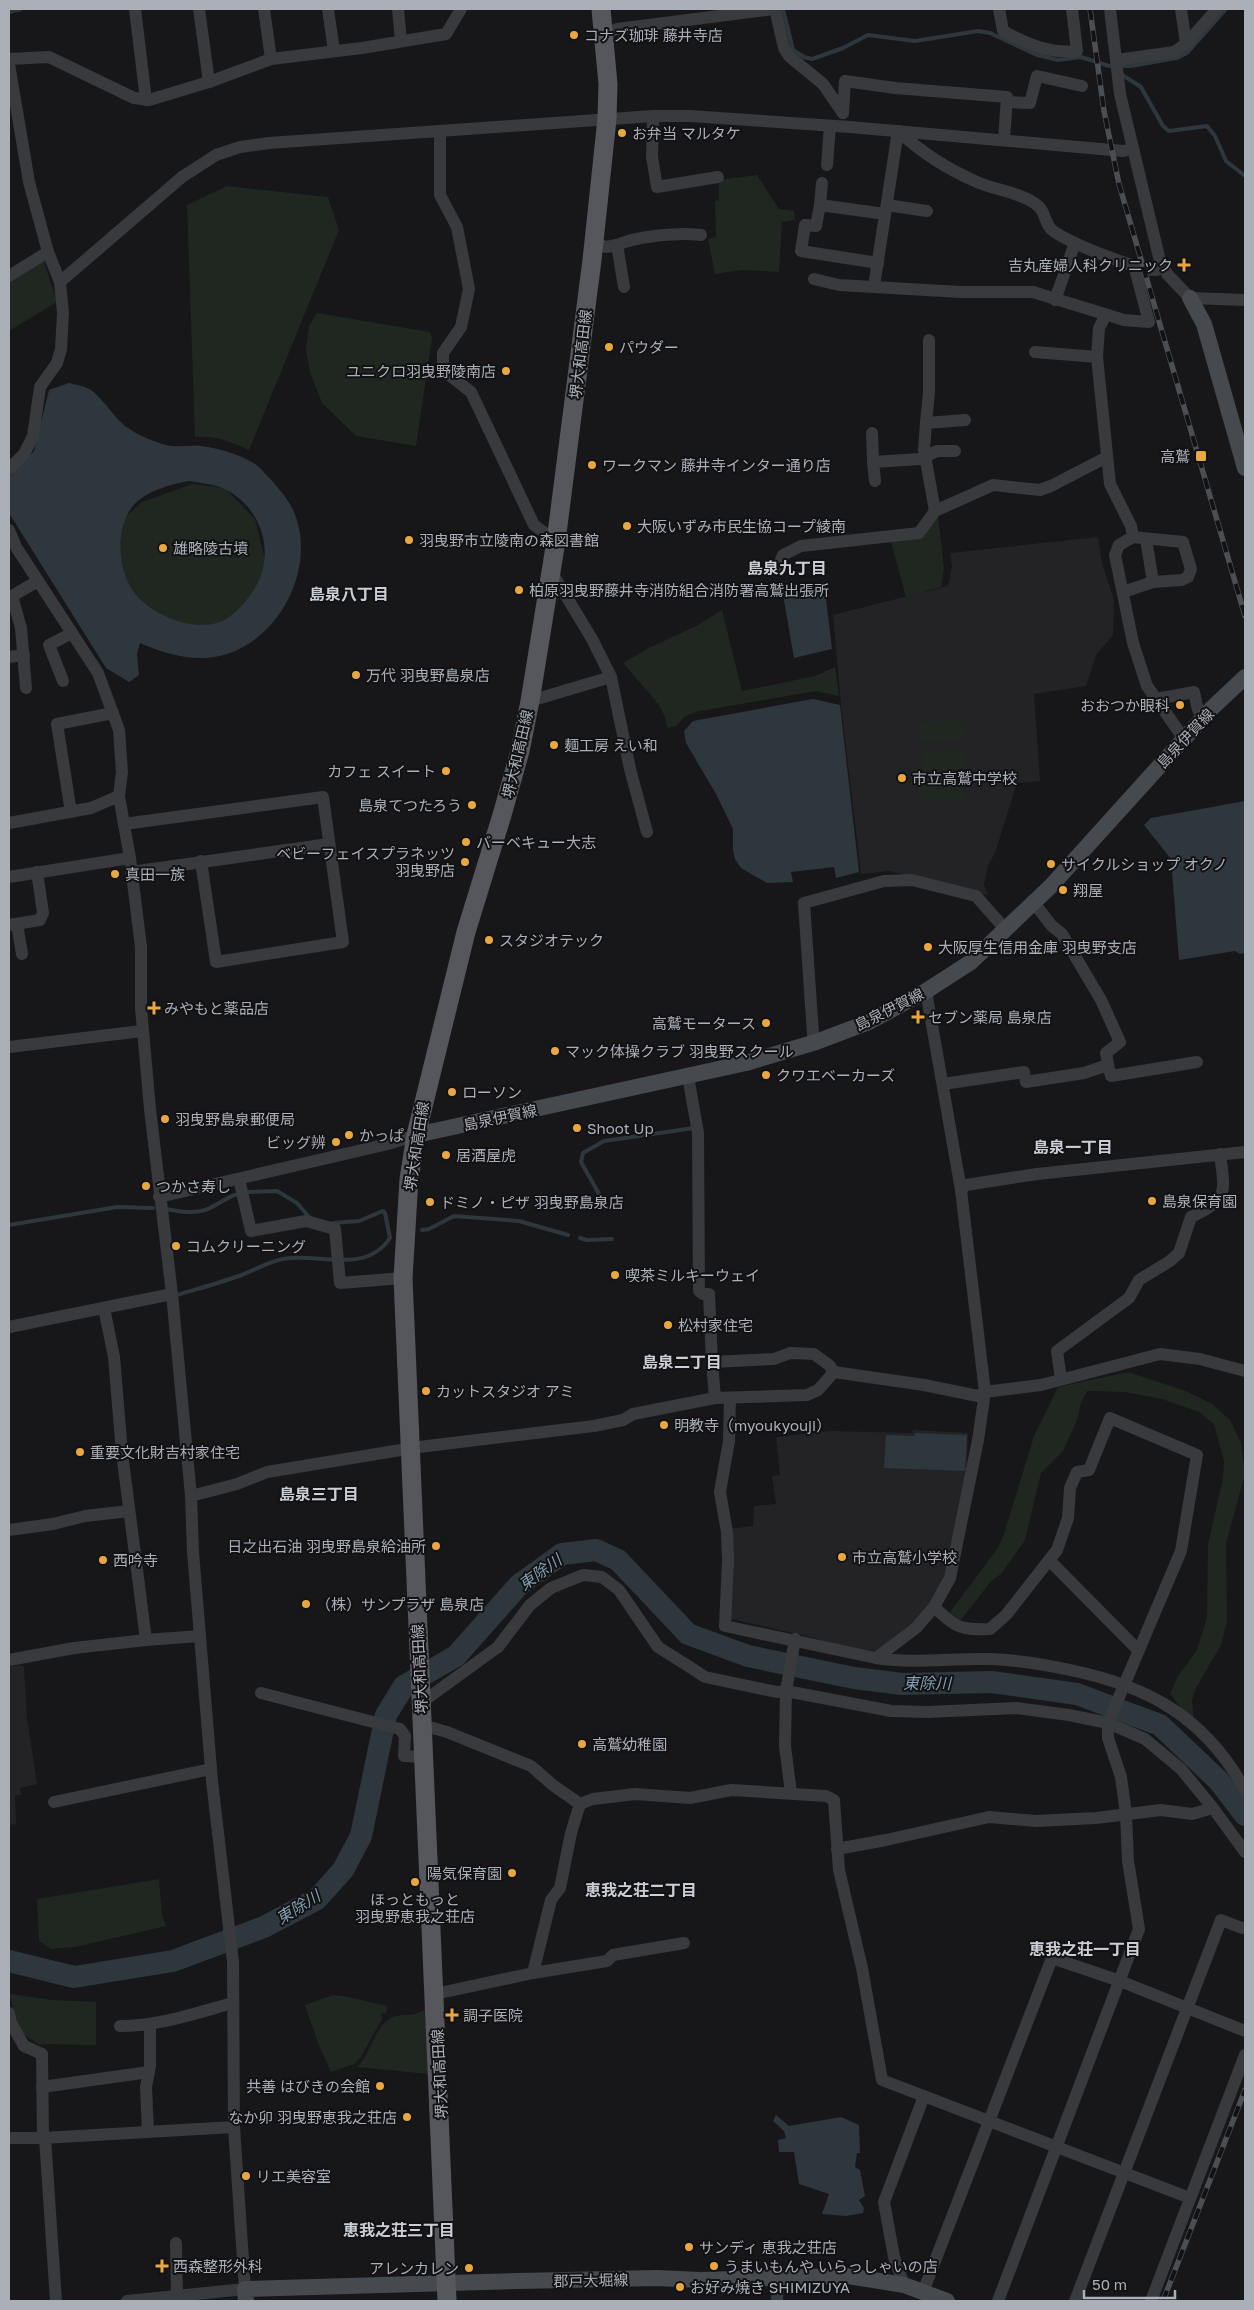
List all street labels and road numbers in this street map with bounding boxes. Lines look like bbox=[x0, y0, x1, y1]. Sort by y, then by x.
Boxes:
street label: 堺大和高田線 bbox=[566, 308, 594, 400]
street label: 島泉伊賀線 bbox=[1153, 704, 1217, 772]
street label: 堺大和高田線 bbox=[498, 708, 536, 800]
street label: 島泉伊賀線 bbox=[851, 984, 927, 1034]
street label: 堺大和高田線 bbox=[400, 1100, 432, 1192]
street label: 島泉伊賀線 bbox=[461, 1100, 539, 1134]
street label: 堺大和高田線 bbox=[408, 1624, 430, 1714]
street label: 堺大和高田線 bbox=[428, 2029, 450, 2119]
street label: 郡戸大堀線 bbox=[553, 2270, 629, 2290]

